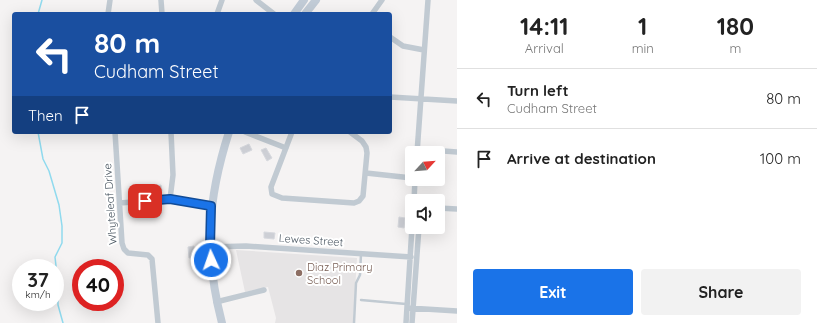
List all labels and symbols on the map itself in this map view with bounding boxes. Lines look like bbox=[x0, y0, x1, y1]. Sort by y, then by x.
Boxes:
north arrow bbox=[405, 146, 445, 186]
street label: Whyteleaf Drive bbox=[100, 163, 120, 245]
pin bbox=[128, 184, 162, 218]
street label: Lewes Street bbox=[278, 231, 344, 249]
position arrow bbox=[190, 239, 232, 281]
speed limit sign: 40 bbox=[72, 259, 124, 311]
place label: Diaz Primary School bbox=[307, 260, 373, 287]
marker: Diaz Primary School bbox=[294, 268, 304, 278]

